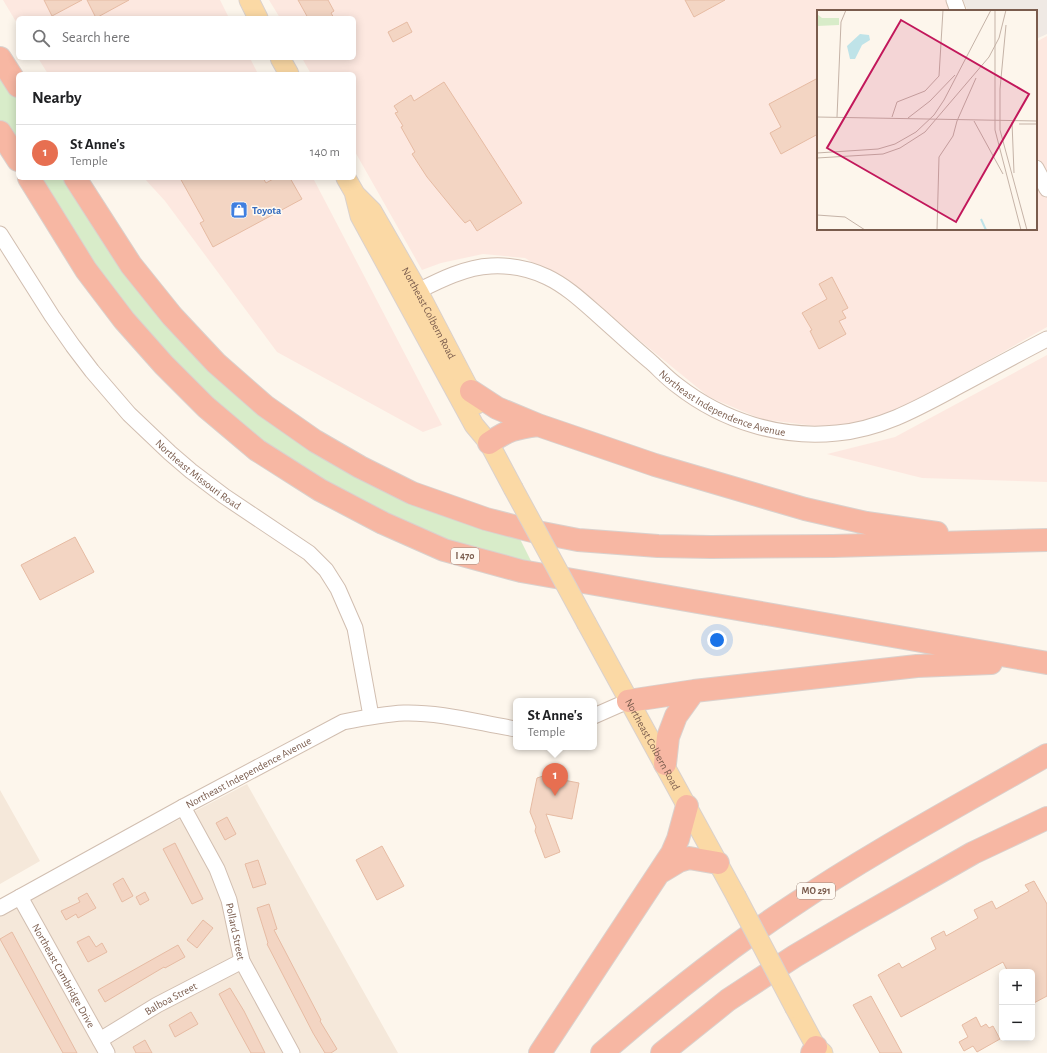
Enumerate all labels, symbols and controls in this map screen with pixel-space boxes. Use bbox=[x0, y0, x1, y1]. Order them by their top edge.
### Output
inset map bbox=[817, 10, 1037, 230]
search box bbox=[16, 16, 356, 60]
icon: search bbox=[30, 27, 52, 49]
text: Search here bbox=[62, 30, 130, 45]
text: Nearby bbox=[32, 89, 82, 106]
text: St Anne's bbox=[70, 137, 125, 152]
text: 1 bbox=[43, 146, 47, 159]
text: 140 m bbox=[310, 146, 340, 159]
text: Temple bbox=[70, 155, 108, 168]
shop icon: Toyota bbox=[229, 200, 249, 220]
place label: Toyota bbox=[252, 205, 282, 216]
street label: Northeast Colbern Road bbox=[400, 265, 458, 361]
street label: Northeast Independence Avenue bbox=[657, 368, 786, 437]
street label: Northeast Missouri Road bbox=[154, 437, 243, 511]
road number: I 470 bbox=[451, 548, 479, 564]
your location bbox=[707, 630, 727, 650]
street label: Northeast Colbern Road bbox=[623, 697, 682, 792]
popup bbox=[513, 698, 597, 750]
text: St Anne's bbox=[527, 708, 583, 723]
text: Temple bbox=[527, 726, 565, 739]
street label: Northeast Independence Avenue bbox=[184, 734, 313, 810]
pin: 1 bbox=[542, 763, 568, 796]
road number: MO 291 bbox=[797, 883, 835, 899]
street label: Pollard Street bbox=[224, 902, 247, 961]
street label: Northeast Cambridge Drive bbox=[30, 922, 97, 1029]
map controls bbox=[999, 969, 1035, 1041]
button: + bbox=[999, 969, 1035, 1005]
street label: Balboa Street bbox=[142, 980, 199, 1017]
button: − bbox=[999, 1005, 1035, 1041]

